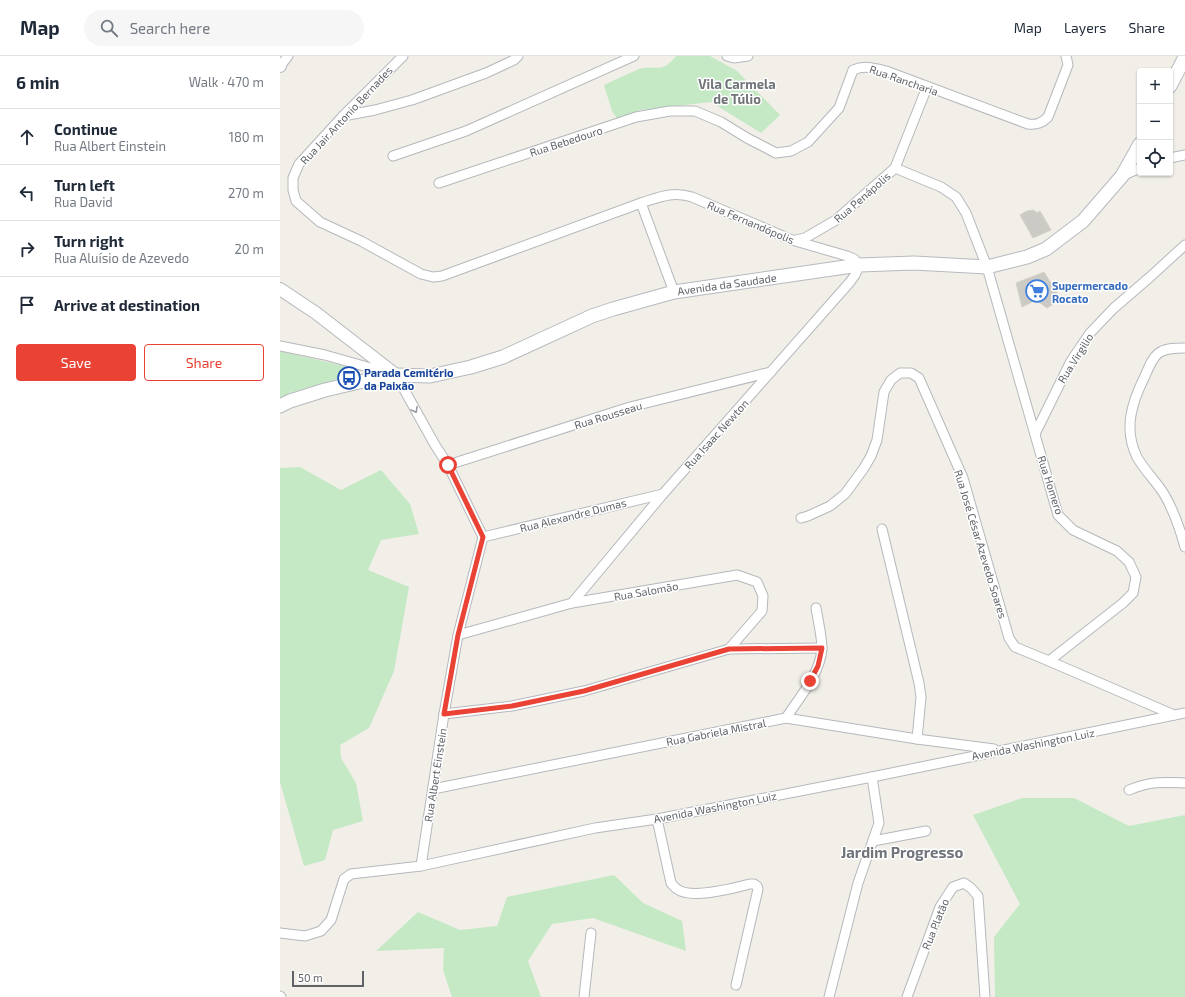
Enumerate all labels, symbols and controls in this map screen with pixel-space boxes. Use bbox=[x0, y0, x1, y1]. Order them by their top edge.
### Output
search box bbox=[84, 10, 364, 46]
text: Map bbox=[20, 16, 60, 39]
icon: search bbox=[98, 17, 120, 39]
text: Search here bbox=[130, 19, 210, 37]
text: Map bbox=[1014, 19, 1042, 36]
text: Layers bbox=[1064, 19, 1106, 36]
text: Share bbox=[1128, 19, 1165, 36]
street label: Rua Rancharia bbox=[868, 62, 940, 98]
street label: Rua Jair Antonio Bernades bbox=[297, 63, 395, 167]
map controls bbox=[1137, 68, 1173, 176]
button: + bbox=[1137, 68, 1173, 104]
text: 6 min bbox=[16, 72, 60, 92]
text: Walk · 470 m bbox=[189, 74, 264, 90]
district label: Vila Carmela de Túlio bbox=[698, 76, 776, 107]
button: − bbox=[1137, 104, 1173, 140]
text: Continue bbox=[54, 120, 117, 138]
street label: Rua Bebedouro bbox=[528, 123, 604, 159]
icon: ahead bbox=[16, 126, 38, 148]
text: 180 m bbox=[229, 129, 264, 145]
text: Rua Albert Einstein bbox=[54, 138, 166, 154]
button: locate bbox=[1137, 140, 1173, 176]
street label: Rua Penápolis bbox=[831, 169, 893, 225]
text: Turn left bbox=[54, 176, 115, 194]
icon: left bbox=[16, 182, 38, 204]
text: 270 m bbox=[228, 185, 264, 201]
text: Rua David bbox=[54, 194, 113, 210]
street label: Rua Fernandópolis bbox=[706, 198, 797, 246]
text: Turn right bbox=[54, 232, 124, 250]
icon: right bbox=[16, 238, 38, 260]
text: 20 m bbox=[235, 241, 264, 257]
text: Rua Aluísio de Azevedo bbox=[54, 250, 189, 266]
street label: Avenida da Saudade bbox=[677, 271, 778, 297]
supermarket icon: Supermercado Rocato bbox=[1024, 278, 1050, 304]
place label: Supermercado Rocato bbox=[1052, 279, 1128, 305]
icon: arrive bbox=[16, 294, 38, 316]
text: Arrive at destination bbox=[54, 296, 200, 314]
street label: Rua Virgilio bbox=[1055, 331, 1095, 385]
button: Save bbox=[16, 344, 136, 381]
button: Share bbox=[144, 344, 264, 381]
bus stop icon: Parada Cemitério da Paixão bbox=[336, 365, 362, 391]
place label: Parada Cemitério da Paixão bbox=[364, 366, 454, 392]
street label: Rua Isaac Newton bbox=[681, 396, 751, 472]
street label: Rua Rousseau bbox=[573, 399, 643, 431]
one-way arrow bbox=[410, 405, 417, 413]
street label: Rua Homero bbox=[1035, 454, 1067, 516]
route start bbox=[439, 456, 457, 474]
street label: Rua José César Azevedo Soares bbox=[952, 468, 1010, 620]
street label: Rua Alexandre Dumas bbox=[518, 495, 628, 535]
street label: Rua Salomão bbox=[613, 579, 679, 603]
route end bbox=[801, 672, 819, 690]
street label: Rua Gabriela Mistral bbox=[665, 716, 768, 748]
street label: Avenida Washington Luiz bbox=[970, 726, 1096, 762]
street label: Rua Albert Einstein bbox=[421, 727, 449, 823]
street label: Avenida Washington Luiz bbox=[652, 789, 778, 825]
district label: Jardim Progresso bbox=[841, 843, 963, 861]
street label: Rua Platão bbox=[919, 897, 951, 951]
scale bar bbox=[292, 969, 364, 988]
text: 50 m bbox=[298, 971, 323, 984]

